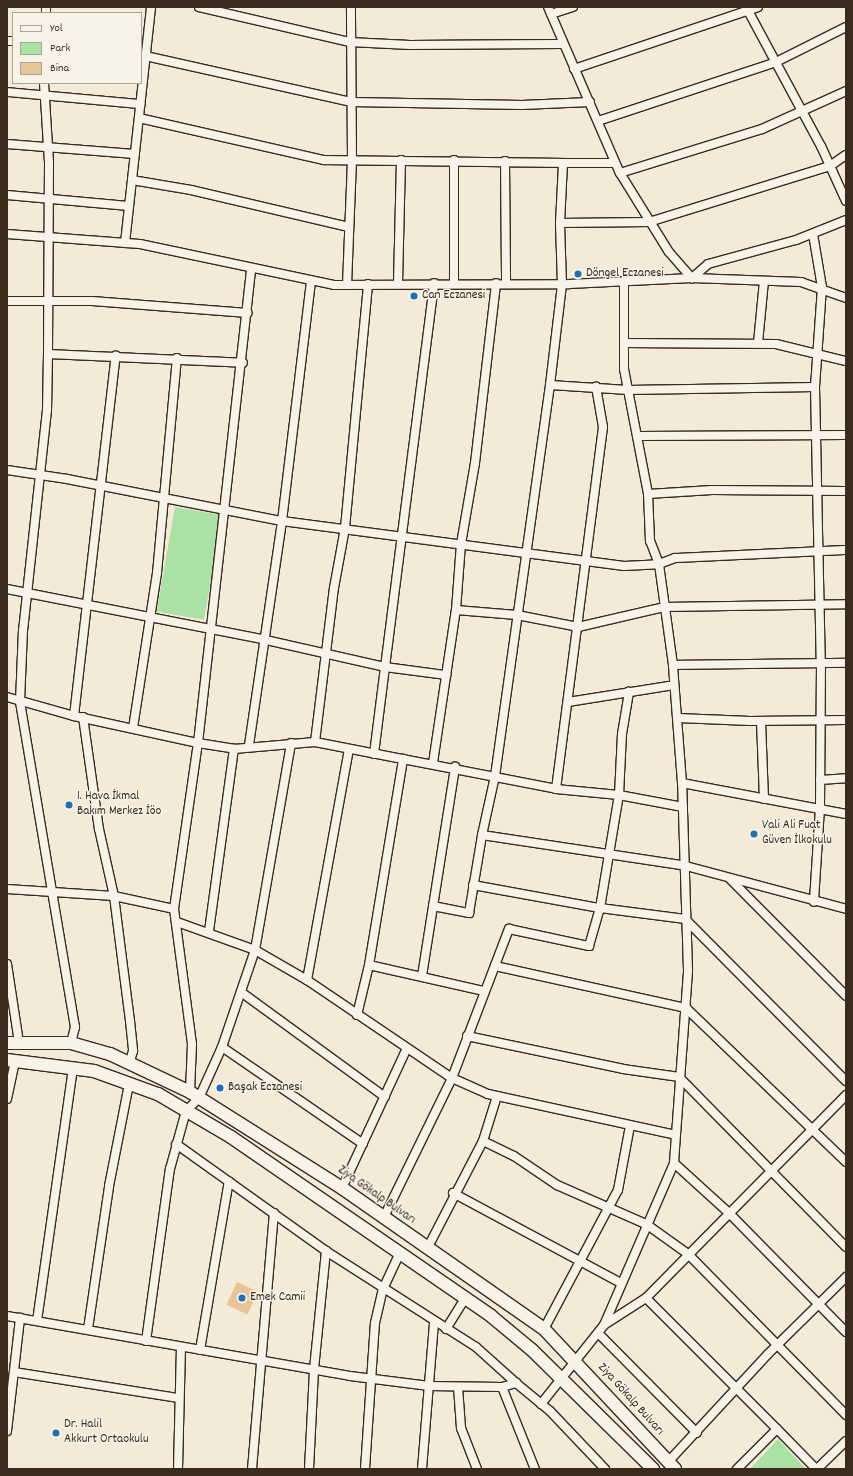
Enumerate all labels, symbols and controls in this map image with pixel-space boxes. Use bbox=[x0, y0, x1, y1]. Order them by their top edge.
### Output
legend bbox=[12, 12, 142, 84]
text: Yol bbox=[50, 20, 63, 37]
text: Park bbox=[50, 40, 70, 57]
text: Bina bbox=[50, 60, 69, 77]
place label: Döngel Eczanesi bbox=[586, 266, 664, 282]
marker: Döngel Eczanesi bbox=[573, 269, 583, 279]
place label: Can Eczanesi bbox=[422, 288, 485, 304]
marker: Can Eczanesi bbox=[409, 291, 419, 301]
place label: 1. Hava İkmal Bakım Merkez İöo bbox=[77, 790, 161, 821]
marker: 1. Hava İkmal Bakım Merkez İöo bbox=[64, 800, 74, 810]
place label: Vali Ali Fuat Güven İlkokulu bbox=[762, 819, 832, 850]
marker: Vali Ali Fuat Güven İlkokulu bbox=[749, 829, 759, 839]
place label: Başak Eczanesi bbox=[228, 1080, 302, 1096]
marker: Başak Eczanesi bbox=[215, 1083, 225, 1093]
street label: Ziya Gökalp Bulvarı bbox=[334, 1163, 418, 1229]
place label: Emek Camii bbox=[250, 1290, 305, 1306]
marker: Emek Camii bbox=[237, 1293, 247, 1303]
street label: Ziya Gökalp Bulvarı bbox=[593, 1361, 667, 1439]
place label: Dr. Halil Akkurt Ortaokulu bbox=[64, 1418, 149, 1449]
marker: Dr. Halil Akkurt Ortaokulu bbox=[51, 1428, 61, 1438]

